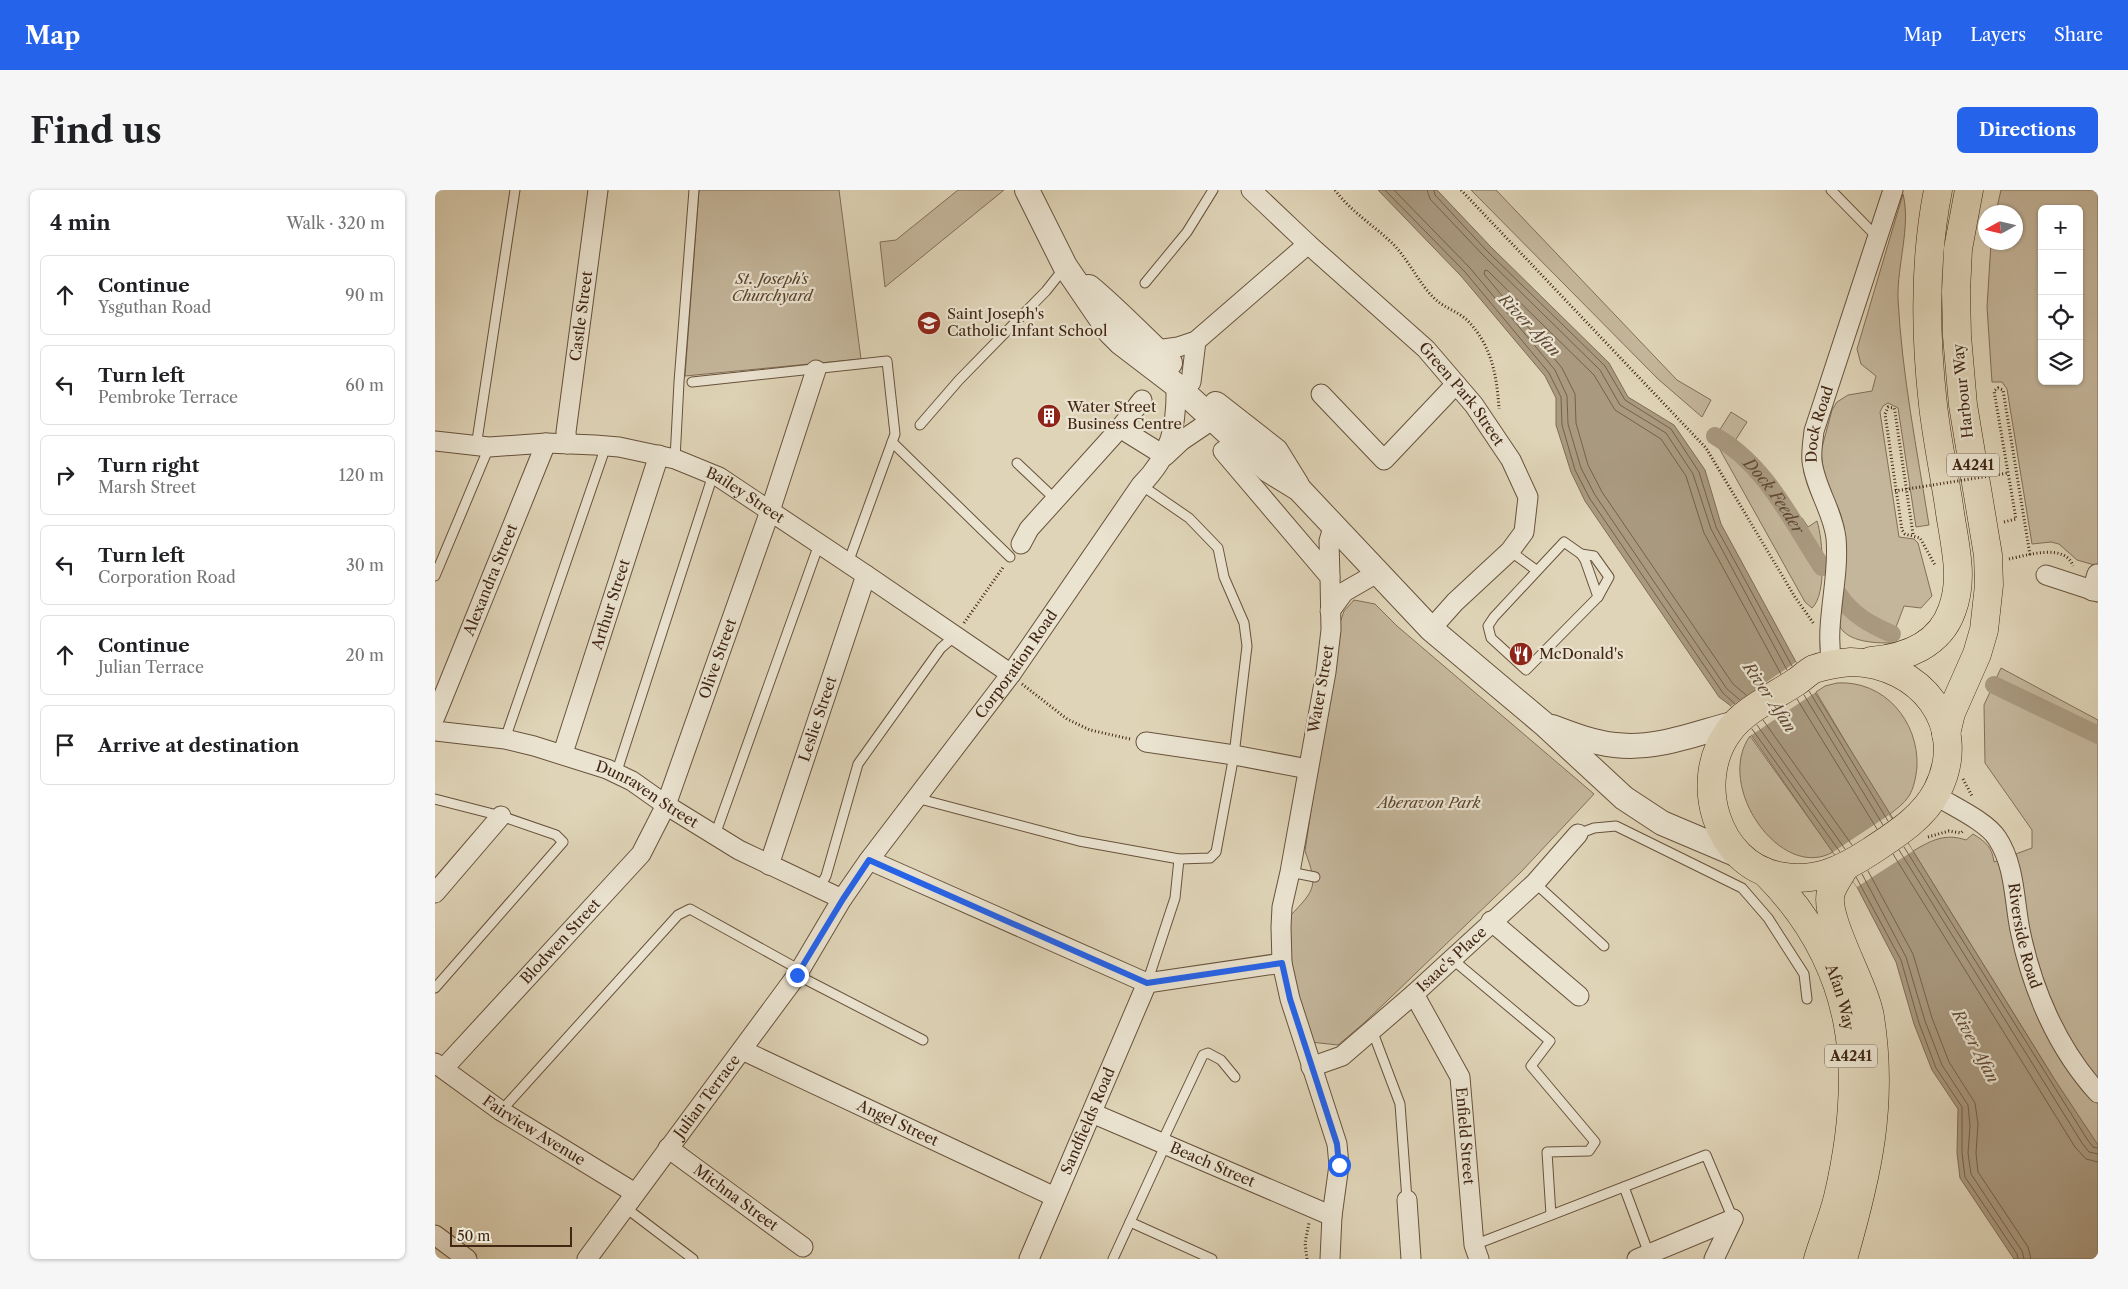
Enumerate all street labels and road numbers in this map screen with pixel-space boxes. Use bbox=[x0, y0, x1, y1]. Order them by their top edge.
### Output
street label: Castle Street bbox=[565, 269, 596, 362]
street label: Green Park Street bbox=[1415, 337, 1509, 450]
street label: Harbour Way bbox=[1948, 342, 1977, 439]
street label: Dock Road bbox=[1802, 383, 1837, 463]
road number: A4241 bbox=[1947, 454, 1999, 476]
street label: Bailey Street bbox=[703, 463, 789, 527]
street label: Alexandra Street bbox=[459, 520, 522, 639]
street label: Arthur Street bbox=[587, 556, 634, 653]
street label: Corporation Road bbox=[970, 606, 1061, 722]
street label: Olive Street bbox=[694, 615, 740, 701]
street label: Water Street bbox=[1303, 643, 1338, 735]
street label: Leslie Street bbox=[794, 673, 841, 764]
street label: Dunraven Street bbox=[594, 756, 703, 832]
street label: Riverside Road bbox=[2004, 882, 2046, 991]
street label: Blodwen Street bbox=[516, 894, 605, 988]
street label: Isaac's Place bbox=[1412, 922, 1490, 996]
street label: Afan Way bbox=[1821, 960, 1859, 1032]
road number: A4241 bbox=[1825, 1044, 1877, 1068]
street label: Julian Terrace bbox=[668, 1051, 744, 1143]
street label: Sandfields Road bbox=[1056, 1064, 1119, 1177]
street label: Enfield Street bbox=[1452, 1086, 1479, 1186]
street label: Fairview Avenue bbox=[479, 1091, 589, 1169]
street label: Angel Street bbox=[853, 1095, 942, 1150]
street label: Beach Street bbox=[1167, 1138, 1259, 1191]
street label: Michna Street bbox=[690, 1160, 783, 1235]

